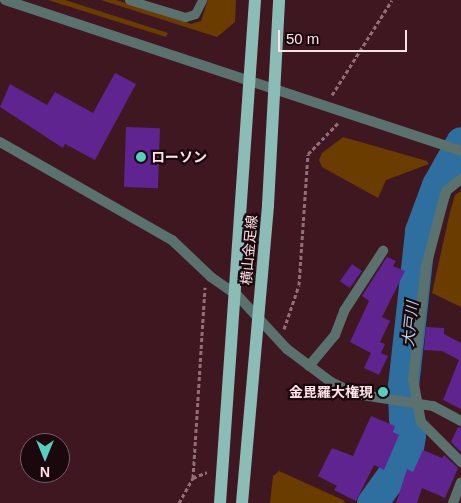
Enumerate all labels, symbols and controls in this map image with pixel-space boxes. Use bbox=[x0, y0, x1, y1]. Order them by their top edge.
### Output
scale bar bbox=[281, 20, 410, 52]
text: 50 m bbox=[286, 30, 319, 47]
place label: ローソン bbox=[151, 149, 207, 165]
marker: ローソン bbox=[135, 151, 147, 163]
street label: 横山金足線 bbox=[238, 214, 260, 286]
water label: 大戸川 bbox=[399, 301, 421, 347]
place label: 金毘羅大権現 bbox=[289, 384, 373, 400]
marker: 金毘羅大権現 bbox=[377, 386, 389, 398]
north arrow bbox=[20, 433, 70, 483]
text: N bbox=[40, 464, 50, 480]

